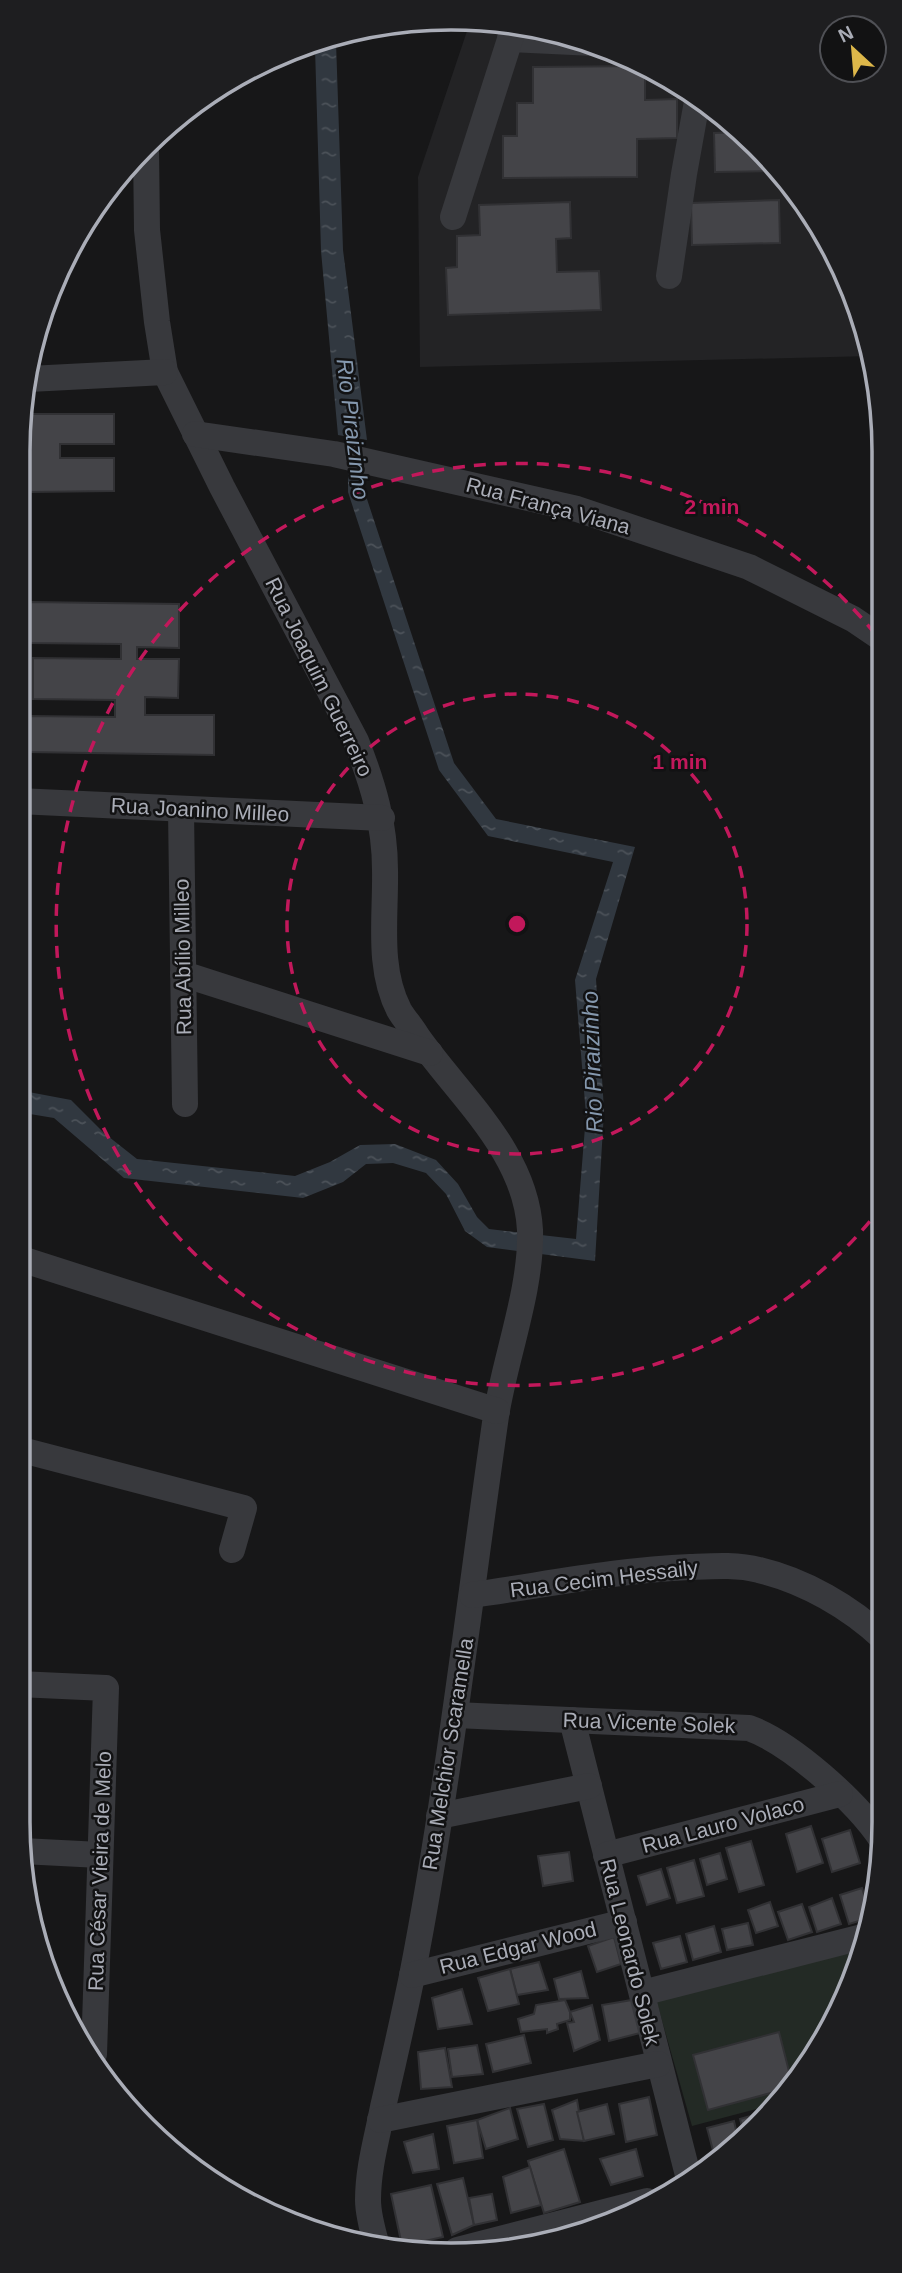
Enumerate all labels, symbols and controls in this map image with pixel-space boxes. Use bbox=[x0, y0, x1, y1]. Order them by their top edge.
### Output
north arrow bbox=[818, 14, 888, 84]
text: N bbox=[835, 22, 857, 47]
water label: Rio Piraizinho bbox=[331, 357, 375, 501]
street label: Rua França Viana bbox=[464, 473, 633, 539]
text: 2 min bbox=[685, 495, 739, 518]
street label: Rua Joaquim Guerreiro bbox=[261, 574, 378, 780]
text: 1 min bbox=[653, 750, 707, 773]
street label: Rua Joanino Milleo bbox=[110, 793, 290, 826]
street label: Rua Abílio Milleo bbox=[170, 879, 195, 1035]
centre of rings bbox=[505, 912, 529, 936]
water label: Rio Piraizinho bbox=[577, 990, 607, 1133]
street label: Rua Cecim Hessaily bbox=[509, 1556, 700, 1601]
street label: Rua Melchior Scaramella bbox=[418, 1636, 477, 1872]
street label: Rua Vicente Solek bbox=[562, 1708, 736, 1737]
street label: Rua César Vieira de Melo bbox=[84, 1751, 115, 1991]
street label: Rua Lauro Volaco bbox=[639, 1792, 806, 1857]
street label: Rua Leonardo Solek bbox=[596, 1856, 665, 2048]
street label: Rua Edgar Wood bbox=[437, 1917, 599, 1978]

